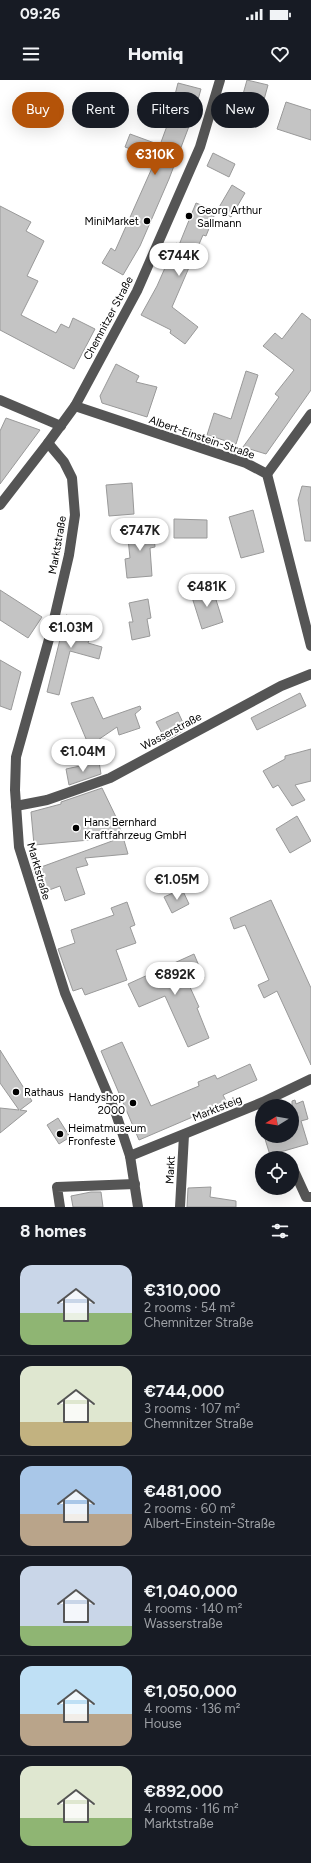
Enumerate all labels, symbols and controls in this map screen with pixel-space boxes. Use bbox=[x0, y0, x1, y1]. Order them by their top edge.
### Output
text: 09:26 bbox=[20, 5, 60, 23]
icon: menu bbox=[20, 43, 42, 65]
text: Homiq bbox=[128, 43, 183, 65]
icon: heart bbox=[269, 43, 291, 65]
chip: Buy bbox=[12, 92, 64, 128]
chip: Rent bbox=[72, 92, 129, 128]
chip: Filters bbox=[137, 92, 203, 128]
chip: New bbox=[211, 92, 269, 128]
pin: €310K bbox=[127, 142, 183, 176]
text: €310K bbox=[136, 147, 174, 162]
place label: Georg Arthur Sallmann bbox=[197, 204, 262, 230]
marker: Georg Arthur Sallmann bbox=[184, 211, 194, 221]
place label: MiniMarket bbox=[84, 215, 139, 228]
marker: MiniMarket bbox=[142, 216, 152, 226]
pin: €744K bbox=[151, 243, 207, 277]
text: €744K bbox=[158, 248, 200, 263]
street label: Chemnitzer Straße bbox=[81, 274, 136, 362]
street label: Albert-Einstein-Straße bbox=[147, 413, 256, 462]
street label: Marktstraße bbox=[46, 515, 69, 575]
pin: €747K bbox=[112, 518, 168, 552]
text: €747K bbox=[120, 523, 160, 538]
pin: €481K bbox=[179, 574, 235, 608]
text: €481K bbox=[187, 579, 227, 594]
pin: €1.03M bbox=[38, 615, 104, 649]
text: €1.03M bbox=[49, 620, 93, 635]
street label: Wasserstraße bbox=[139, 710, 204, 753]
pin: €1.04M bbox=[50, 739, 116, 773]
text: €1.04M bbox=[60, 744, 106, 759]
place label: Hans Bernhard Kraftfahrzeug GmbH bbox=[84, 816, 187, 842]
marker: Hans Bernhard Kraftfahrzeug GmbH bbox=[71, 823, 81, 833]
street label: Marktstraße bbox=[24, 841, 53, 901]
pin: €1.05M bbox=[144, 867, 210, 901]
text: €1.05M bbox=[155, 872, 199, 887]
pin: €892K bbox=[147, 962, 203, 996]
text: €892K bbox=[155, 967, 195, 982]
place label: Rathaus bbox=[24, 1086, 64, 1099]
marker: Rathaus bbox=[11, 1087, 21, 1097]
place label: Handyshop 2000 bbox=[69, 1091, 125, 1117]
street label: Marktsteig bbox=[190, 1093, 244, 1124]
marker: Handyshop 2000 bbox=[128, 1098, 138, 1108]
north arrow bbox=[255, 1099, 299, 1143]
map controls bbox=[255, 1099, 299, 1195]
place label: Heimatmuseum Fronfeste bbox=[68, 1122, 146, 1148]
marker: Heimatmuseum Fronfeste bbox=[55, 1129, 65, 1139]
button: locate bbox=[255, 1151, 299, 1195]
street label: Markt bbox=[163, 1156, 178, 1184]
icon: filters bbox=[269, 1220, 291, 1242]
text: 8 homes bbox=[20, 1221, 86, 1241]
text: €310,000 bbox=[144, 1280, 221, 1300]
icon: home bbox=[52, 1281, 100, 1329]
text: 2 rooms · 54 m² bbox=[144, 1300, 235, 1315]
text: Chemnitzer Straße bbox=[144, 1315, 253, 1330]
text: €744,000 bbox=[144, 1381, 224, 1401]
icon: home bbox=[52, 1382, 100, 1430]
text: 3 rooms · 107 m² bbox=[144, 1401, 240, 1416]
text: Chemnitzer Straße bbox=[144, 1416, 253, 1431]
text: €481,000 bbox=[144, 1481, 222, 1501]
icon: home bbox=[52, 1482, 100, 1530]
text: 2 rooms · 60 m² bbox=[144, 1501, 235, 1516]
text: Albert-Einstein-Straße bbox=[144, 1516, 275, 1531]
text: €1,040,000 bbox=[144, 1581, 238, 1601]
icon: home bbox=[52, 1582, 100, 1630]
text: 4 rooms · 140 m² bbox=[144, 1601, 242, 1616]
text: Wasserstraße bbox=[144, 1616, 223, 1631]
text: €1,050,000 bbox=[144, 1681, 237, 1701]
icon: home bbox=[52, 1682, 100, 1730]
text: 4 rooms · 136 m² bbox=[144, 1701, 240, 1716]
text: House bbox=[144, 1716, 182, 1731]
text: €892,000 bbox=[144, 1781, 223, 1801]
icon: home bbox=[52, 1782, 100, 1830]
text: 4 rooms · 116 m² bbox=[144, 1801, 239, 1816]
text: Marktstraße bbox=[144, 1816, 214, 1831]

